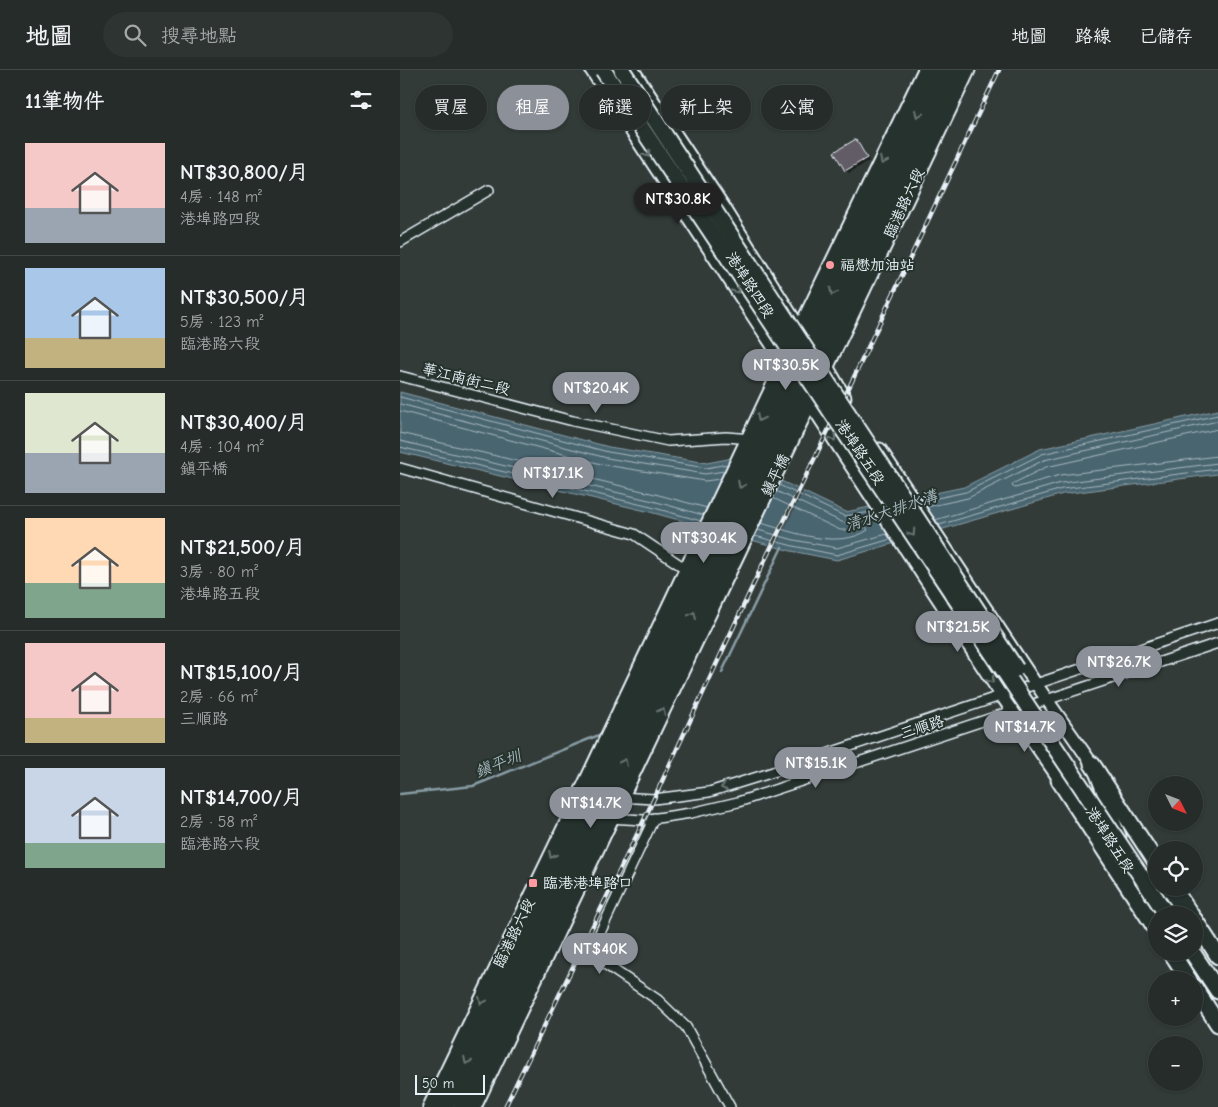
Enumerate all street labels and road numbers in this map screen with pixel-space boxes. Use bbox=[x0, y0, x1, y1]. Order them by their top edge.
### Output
street label: 臨港路六段 bbox=[880, 165, 928, 241]
street label: 港埠路四段 bbox=[722, 249, 778, 321]
street label: 華江南街二段 bbox=[420, 359, 512, 399]
street label: 港埠路五段 bbox=[832, 416, 888, 488]
street label: 鎮平橋 bbox=[757, 451, 793, 499]
street label: 三順路 bbox=[898, 711, 946, 743]
street label: 港埠路五段 bbox=[1082, 804, 1138, 876]
street label: 臨港路六段 bbox=[489, 895, 539, 971]

